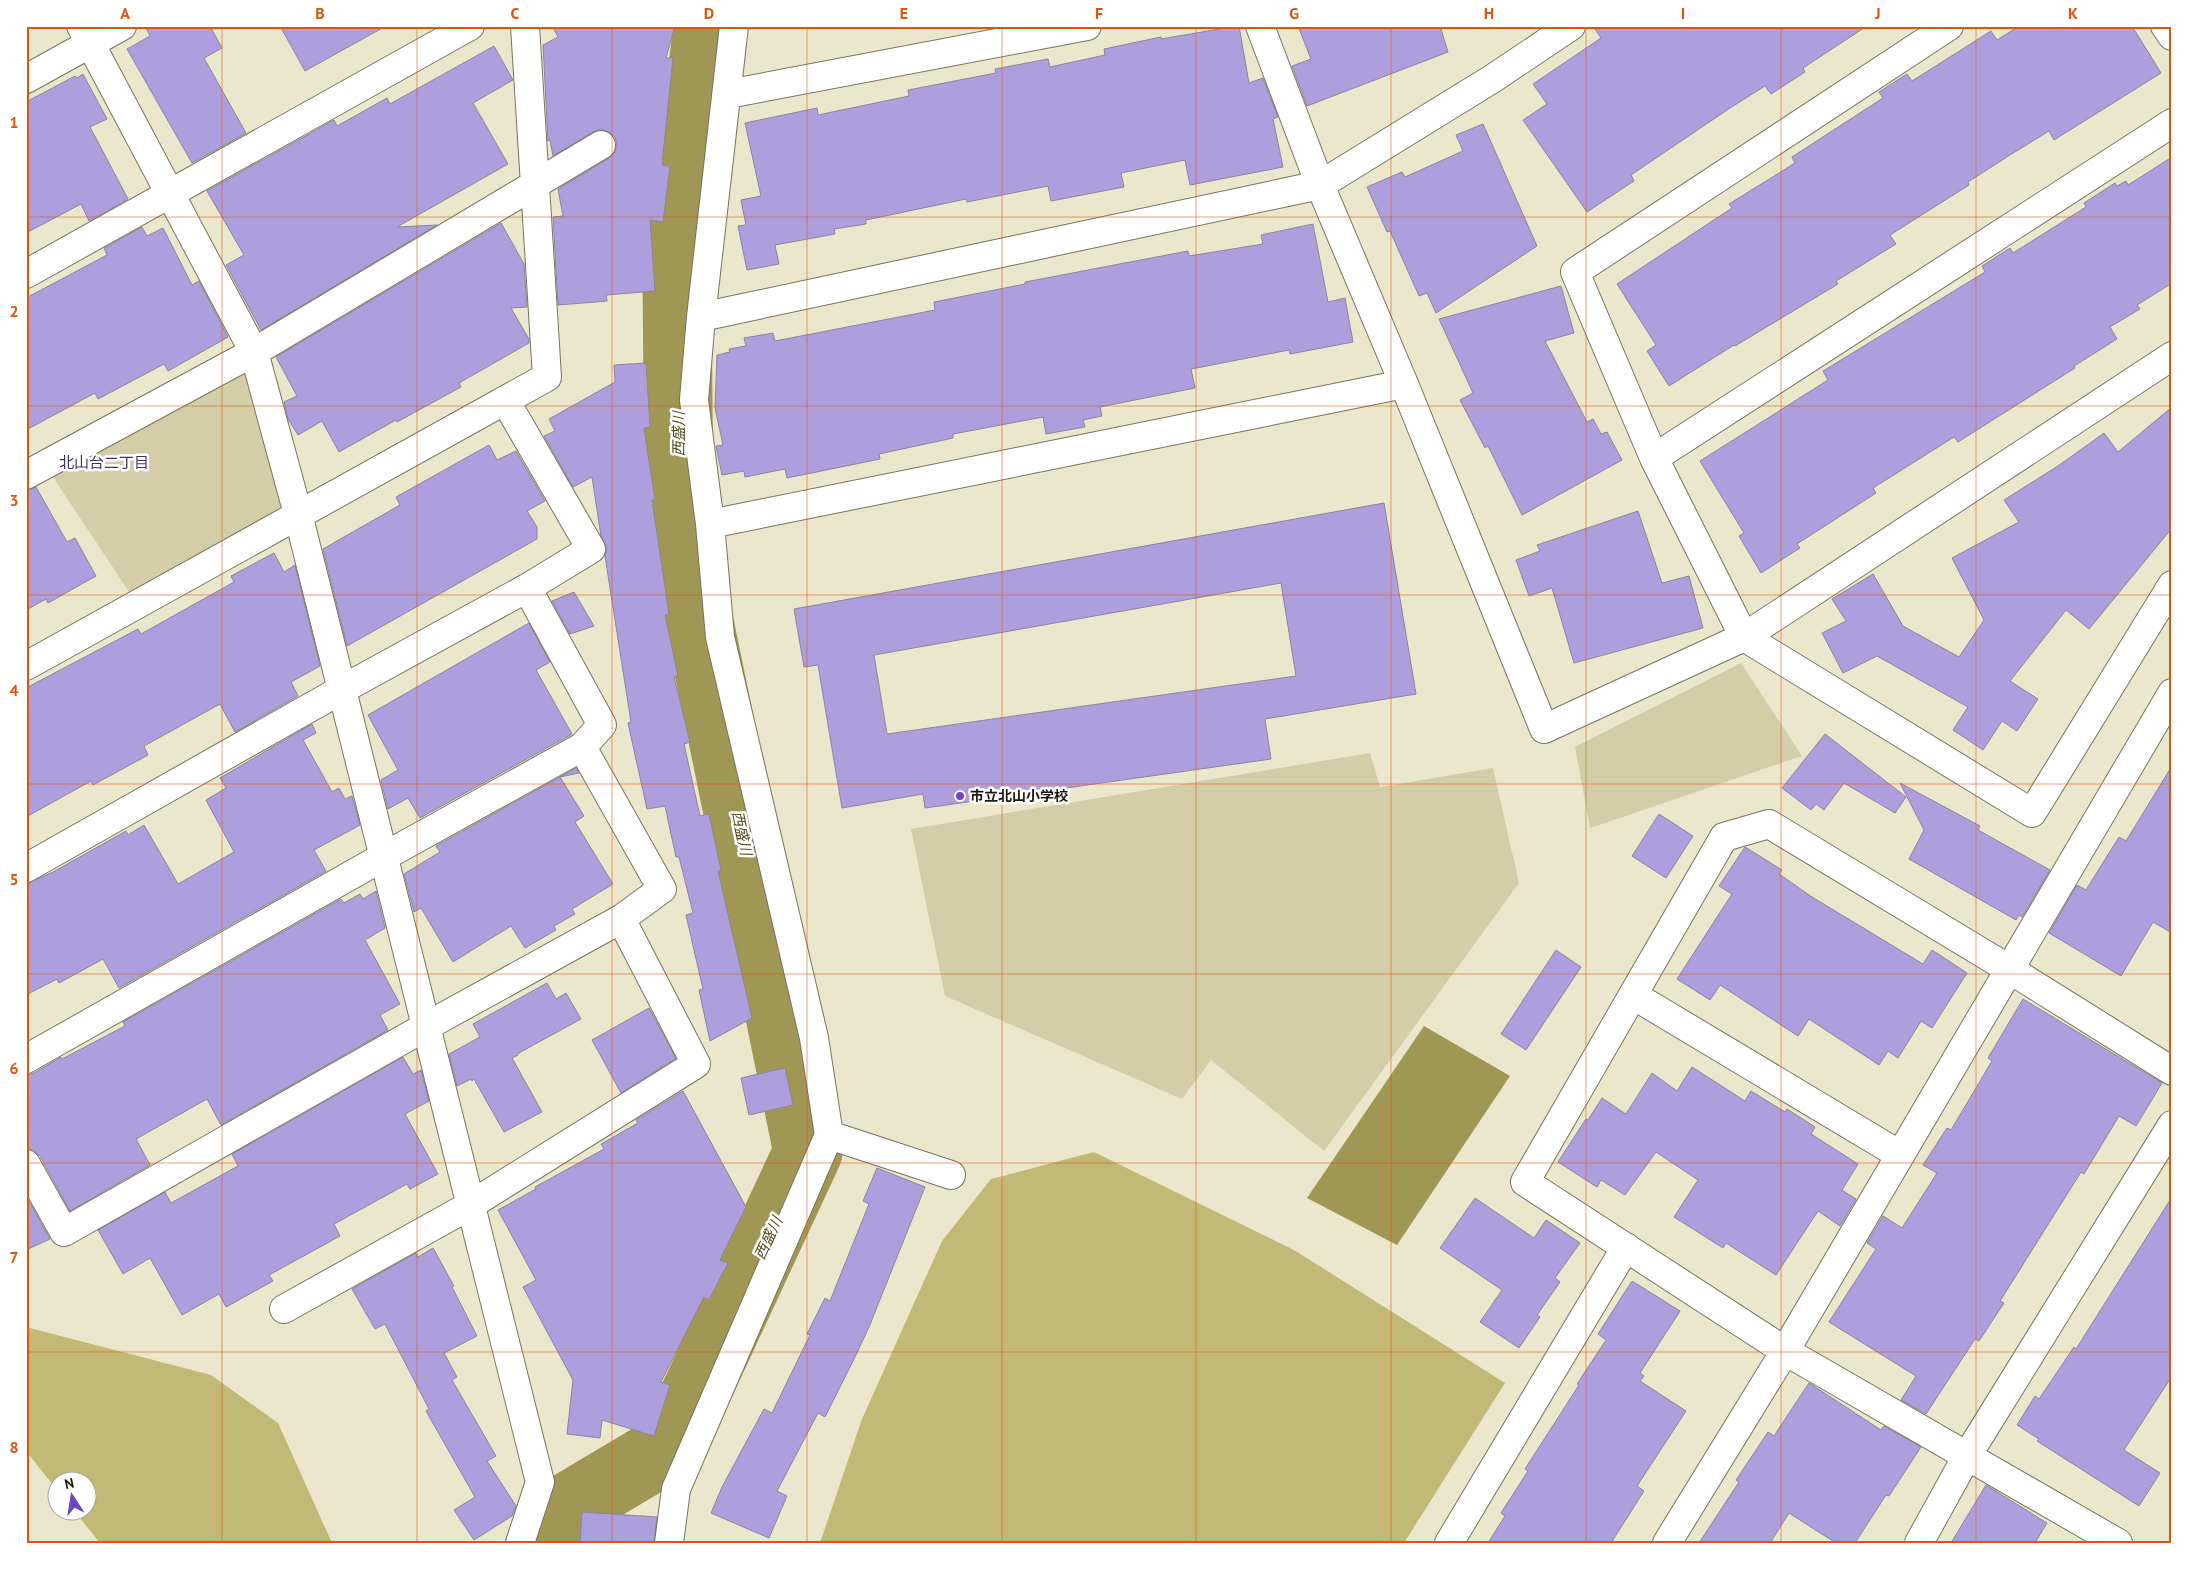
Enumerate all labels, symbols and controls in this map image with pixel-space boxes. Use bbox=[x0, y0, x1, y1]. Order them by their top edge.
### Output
text: A bbox=[120, 3, 130, 23]
text: B bbox=[315, 3, 325, 23]
text: C bbox=[511, 3, 520, 23]
text: D bbox=[704, 3, 714, 23]
text: E bbox=[900, 3, 908, 23]
text: F bbox=[1095, 3, 1103, 23]
text: G bbox=[1289, 3, 1299, 23]
text: H bbox=[1484, 3, 1494, 23]
text: I bbox=[1681, 3, 1685, 23]
text: J bbox=[1874, 3, 1881, 23]
text: K bbox=[2068, 3, 2078, 23]
text: 1 bbox=[9, 112, 19, 132]
text: 2 bbox=[9, 301, 19, 321]
water label: 西盛川 bbox=[669, 410, 688, 457]
district label: 北山台二丁目 bbox=[59, 453, 149, 472]
text: 3 bbox=[9, 490, 19, 510]
text: 4 bbox=[9, 680, 19, 700]
place label: 市立北山小学校 bbox=[970, 787, 1068, 805]
marker: 市立北山小学校 bbox=[954, 790, 966, 802]
water label: 西盛川 bbox=[728, 809, 756, 859]
text: 5 bbox=[9, 869, 19, 889]
text: 6 bbox=[9, 1058, 19, 1078]
water label: 西盛川 bbox=[750, 1212, 787, 1262]
text: 7 bbox=[9, 1247, 19, 1267]
text: 8 bbox=[9, 1437, 19, 1457]
north arrow bbox=[48, 1472, 98, 1522]
text: N bbox=[63, 1474, 76, 1493]

